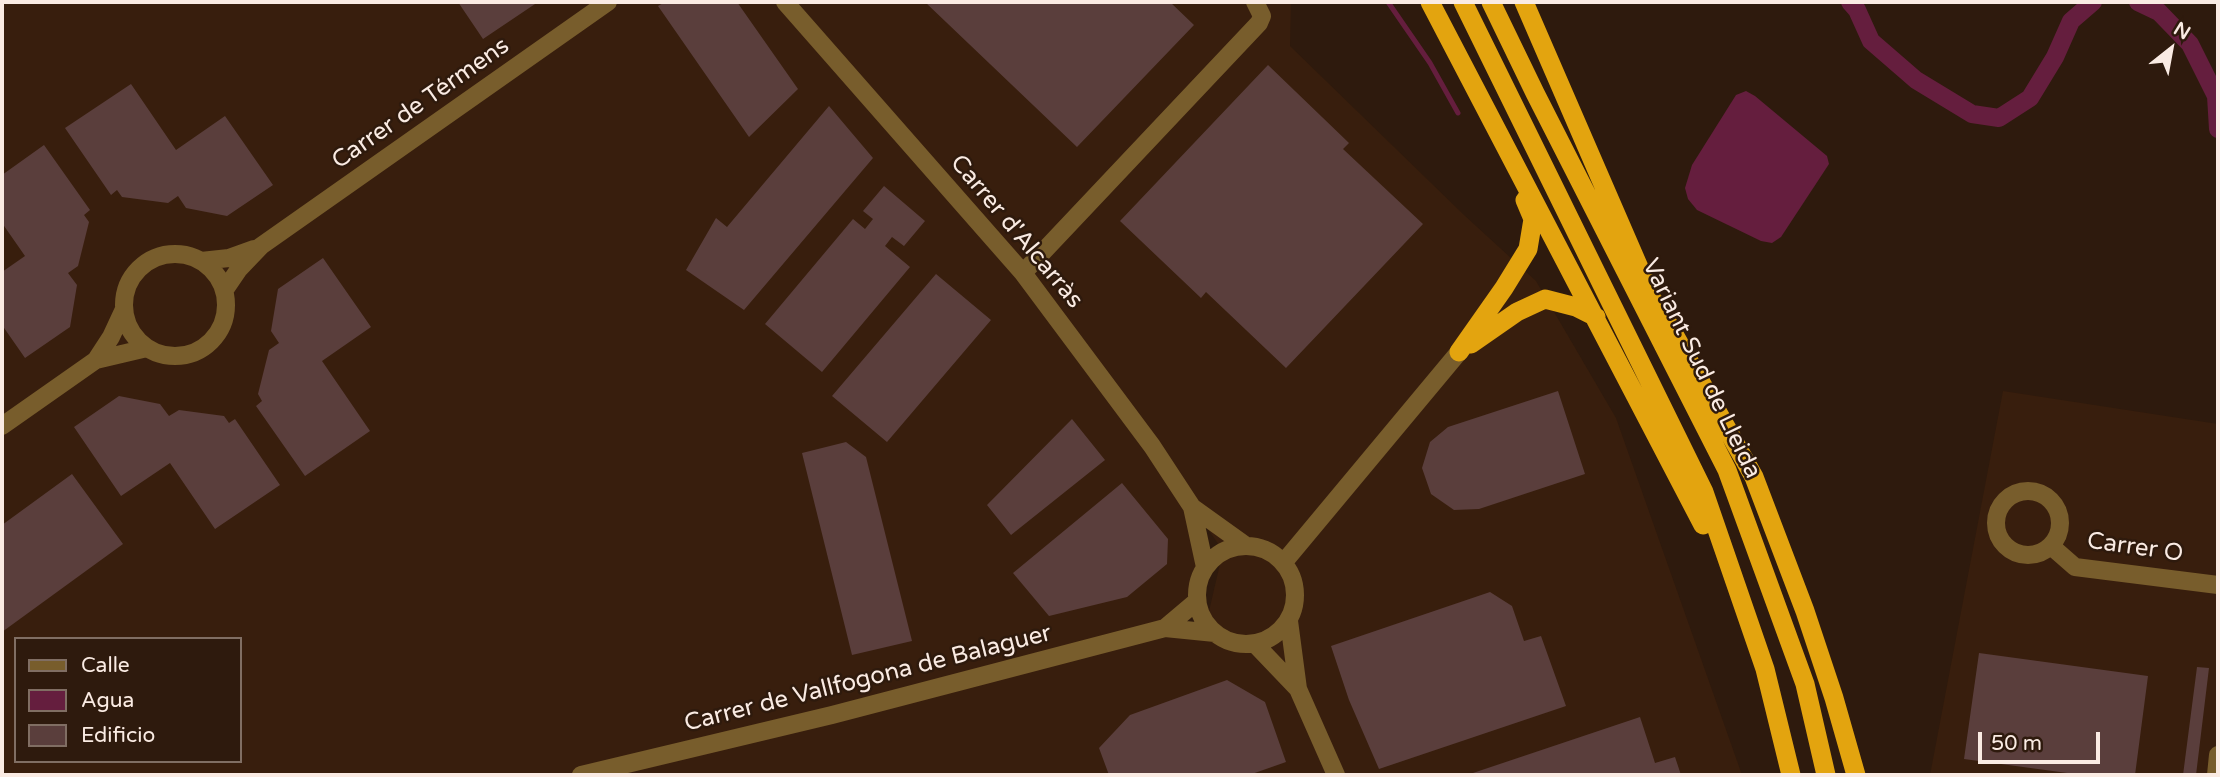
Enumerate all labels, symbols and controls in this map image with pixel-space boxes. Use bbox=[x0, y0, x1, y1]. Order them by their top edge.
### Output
north arrow bbox=[2136, 14, 2206, 84]
text: N bbox=[2170, 18, 2194, 44]
street label: Carrer de Térmens bbox=[327, 32, 515, 176]
street label: Carrer d'Alcarràs bbox=[944, 150, 1088, 314]
street label: Variant Sud de Lleida bbox=[1635, 254, 1767, 484]
street label: Carrer O bbox=[2085, 527, 2185, 569]
street label: Carrer de Vallfogona de Balaguer bbox=[682, 619, 1054, 739]
legend bbox=[14, 637, 242, 763]
text: Calle bbox=[81, 653, 130, 678]
text: Agua bbox=[81, 688, 134, 713]
scale bar bbox=[1982, 718, 2104, 762]
text: Edificio bbox=[81, 723, 155, 748]
text: 50 m bbox=[1991, 731, 2042, 756]

